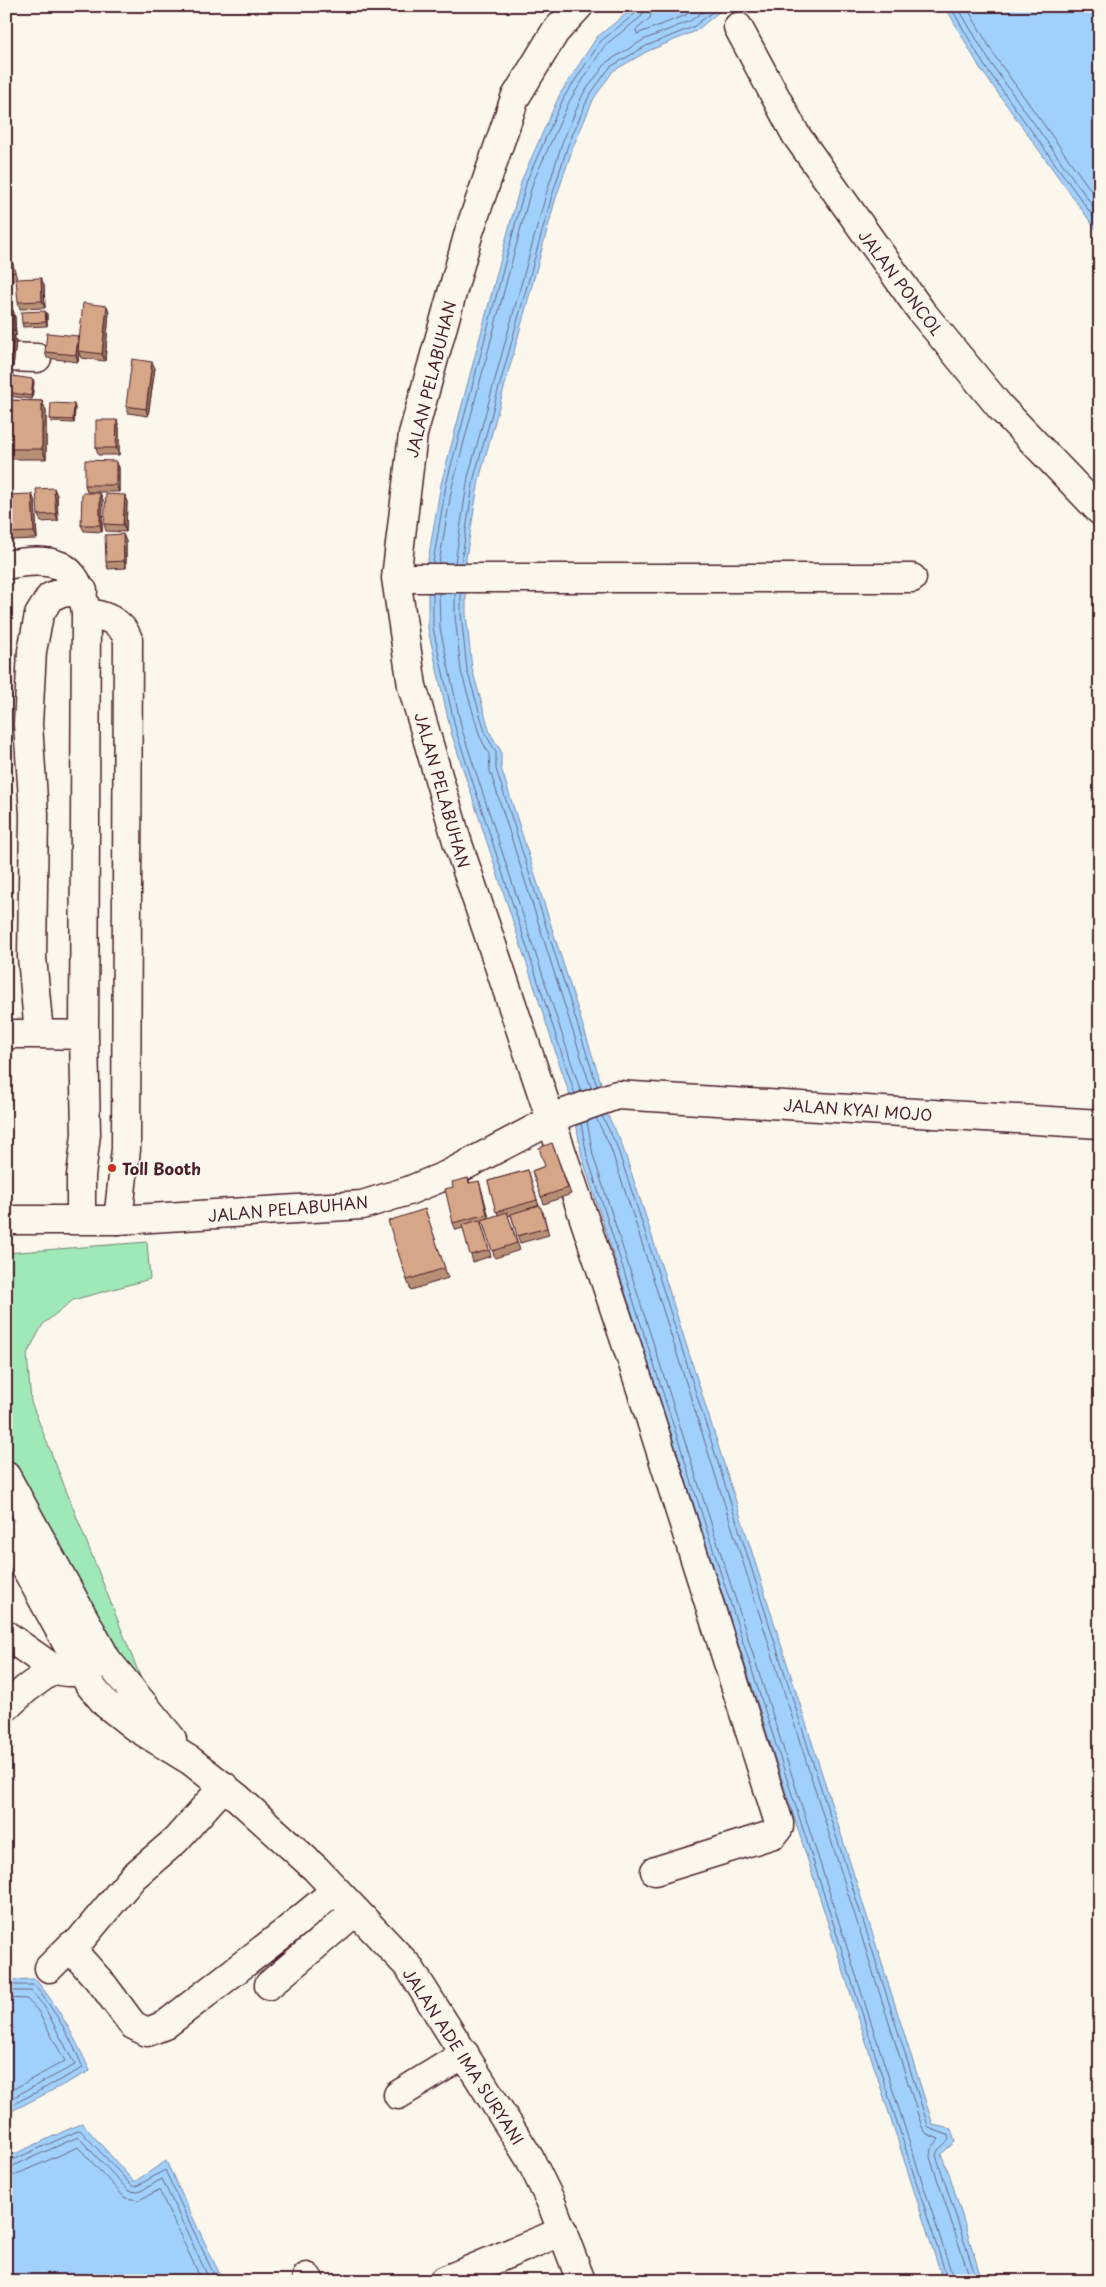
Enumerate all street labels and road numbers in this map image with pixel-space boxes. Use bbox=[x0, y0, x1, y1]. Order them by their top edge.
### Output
street label: JALAN PONCOL bbox=[853, 224, 949, 340]
street label: JALAN PELABUHAN bbox=[399, 298, 461, 460]
street label: JALAN PELABUHAN bbox=[409, 709, 477, 871]
street label: JALAN KYAI MOJO bbox=[783, 1092, 933, 1126]
street label: JALAN PELABUHAN bbox=[207, 1189, 369, 1227]
street label: JALAN ADE IMA SURYANI bbox=[398, 1963, 530, 2149]

